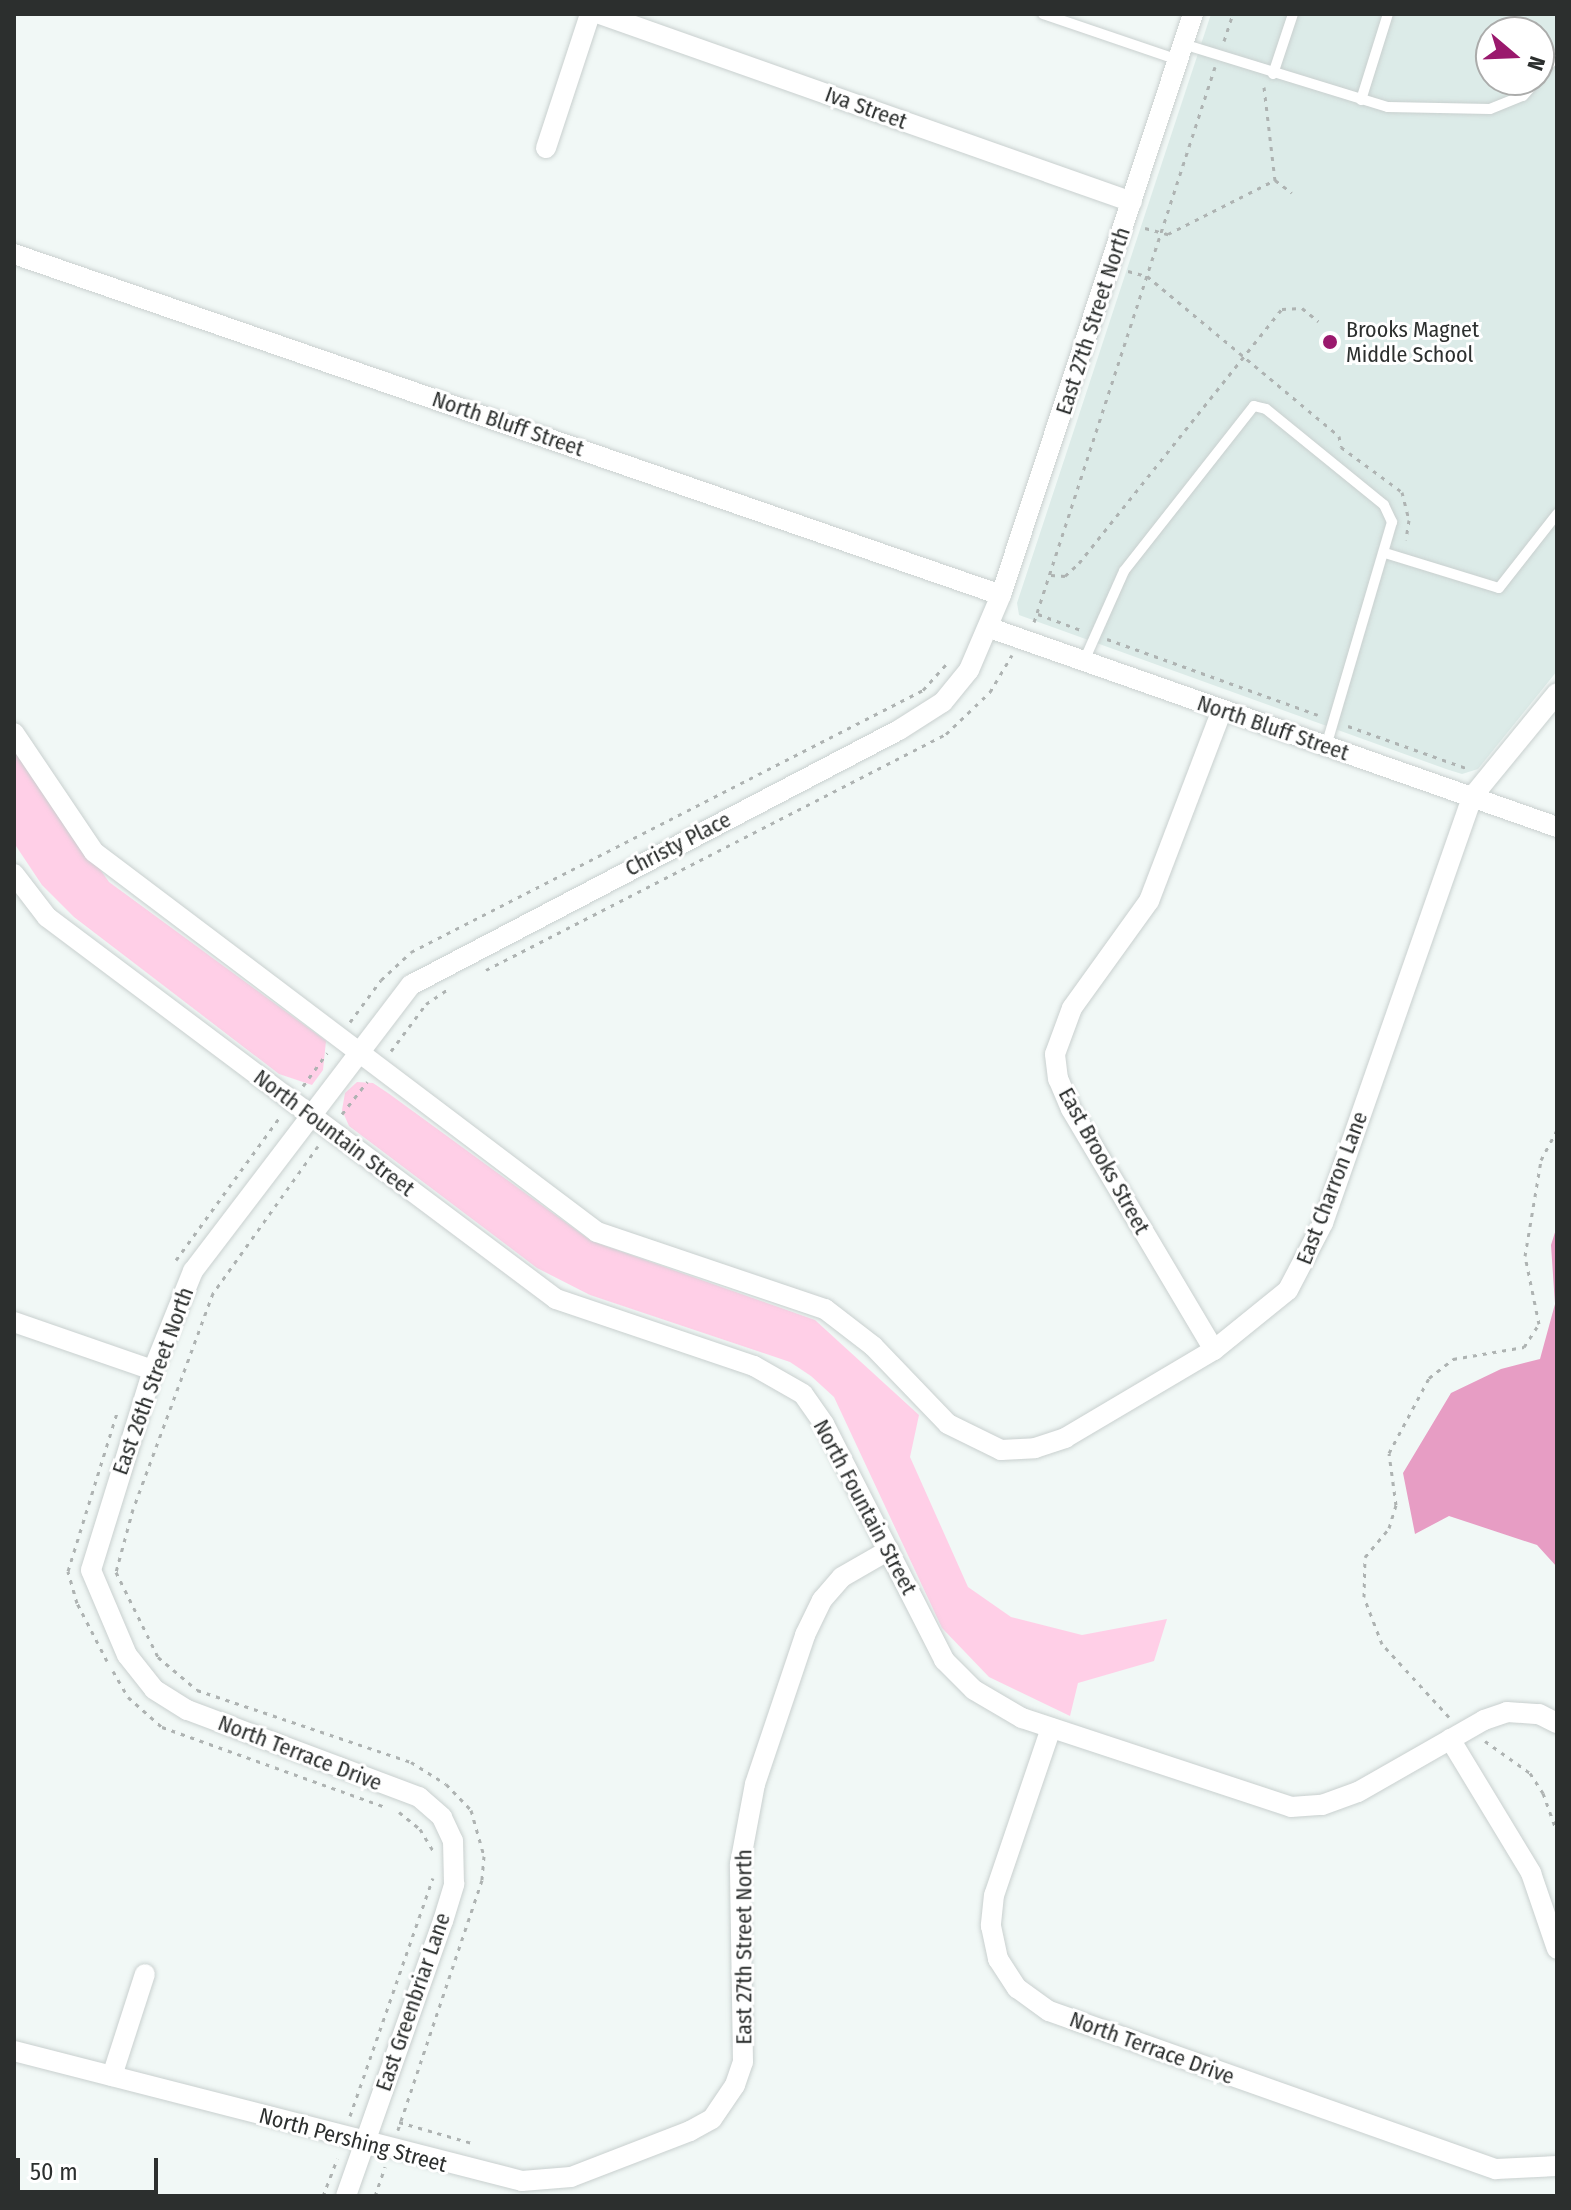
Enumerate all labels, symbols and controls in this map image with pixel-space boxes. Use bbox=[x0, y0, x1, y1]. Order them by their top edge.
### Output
north arrow bbox=[1475, 16, 1555, 96]
text: N bbox=[1521, 53, 1551, 74]
street label: Iva Street bbox=[821, 81, 911, 135]
street label: East 27th Street North bbox=[1050, 224, 1136, 418]
place label: Brooks Magnet Middle School bbox=[1346, 316, 1479, 368]
marker: Brooks Magnet Middle School bbox=[1321, 333, 1339, 351]
street label: North Bluff Street bbox=[429, 386, 587, 462]
street label: North Bluff Street bbox=[1194, 690, 1352, 766]
street label: Christy Place bbox=[621, 806, 735, 882]
street label: North Fountain Street bbox=[248, 1064, 420, 1202]
street label: East Brooks Street bbox=[1053, 1083, 1155, 1239]
street label: East Charron Lane bbox=[1291, 1108, 1373, 1268]
street label: East 26th Street North bbox=[107, 1284, 199, 1478]
street label: North Fountain Street bbox=[808, 1415, 922, 1599]
street label: North Terrace Drive bbox=[214, 1710, 386, 1796]
street label: East 27th Street North bbox=[731, 1849, 757, 2045]
street label: East Greenbriar Lane bbox=[370, 1909, 456, 2095]
street label: North Terrace Drive bbox=[1066, 2006, 1238, 2090]
street label: North Pershing Street bbox=[256, 2102, 450, 2178]
scale bar bbox=[20, 2142, 162, 2192]
text: 50 m bbox=[30, 2158, 78, 2186]

